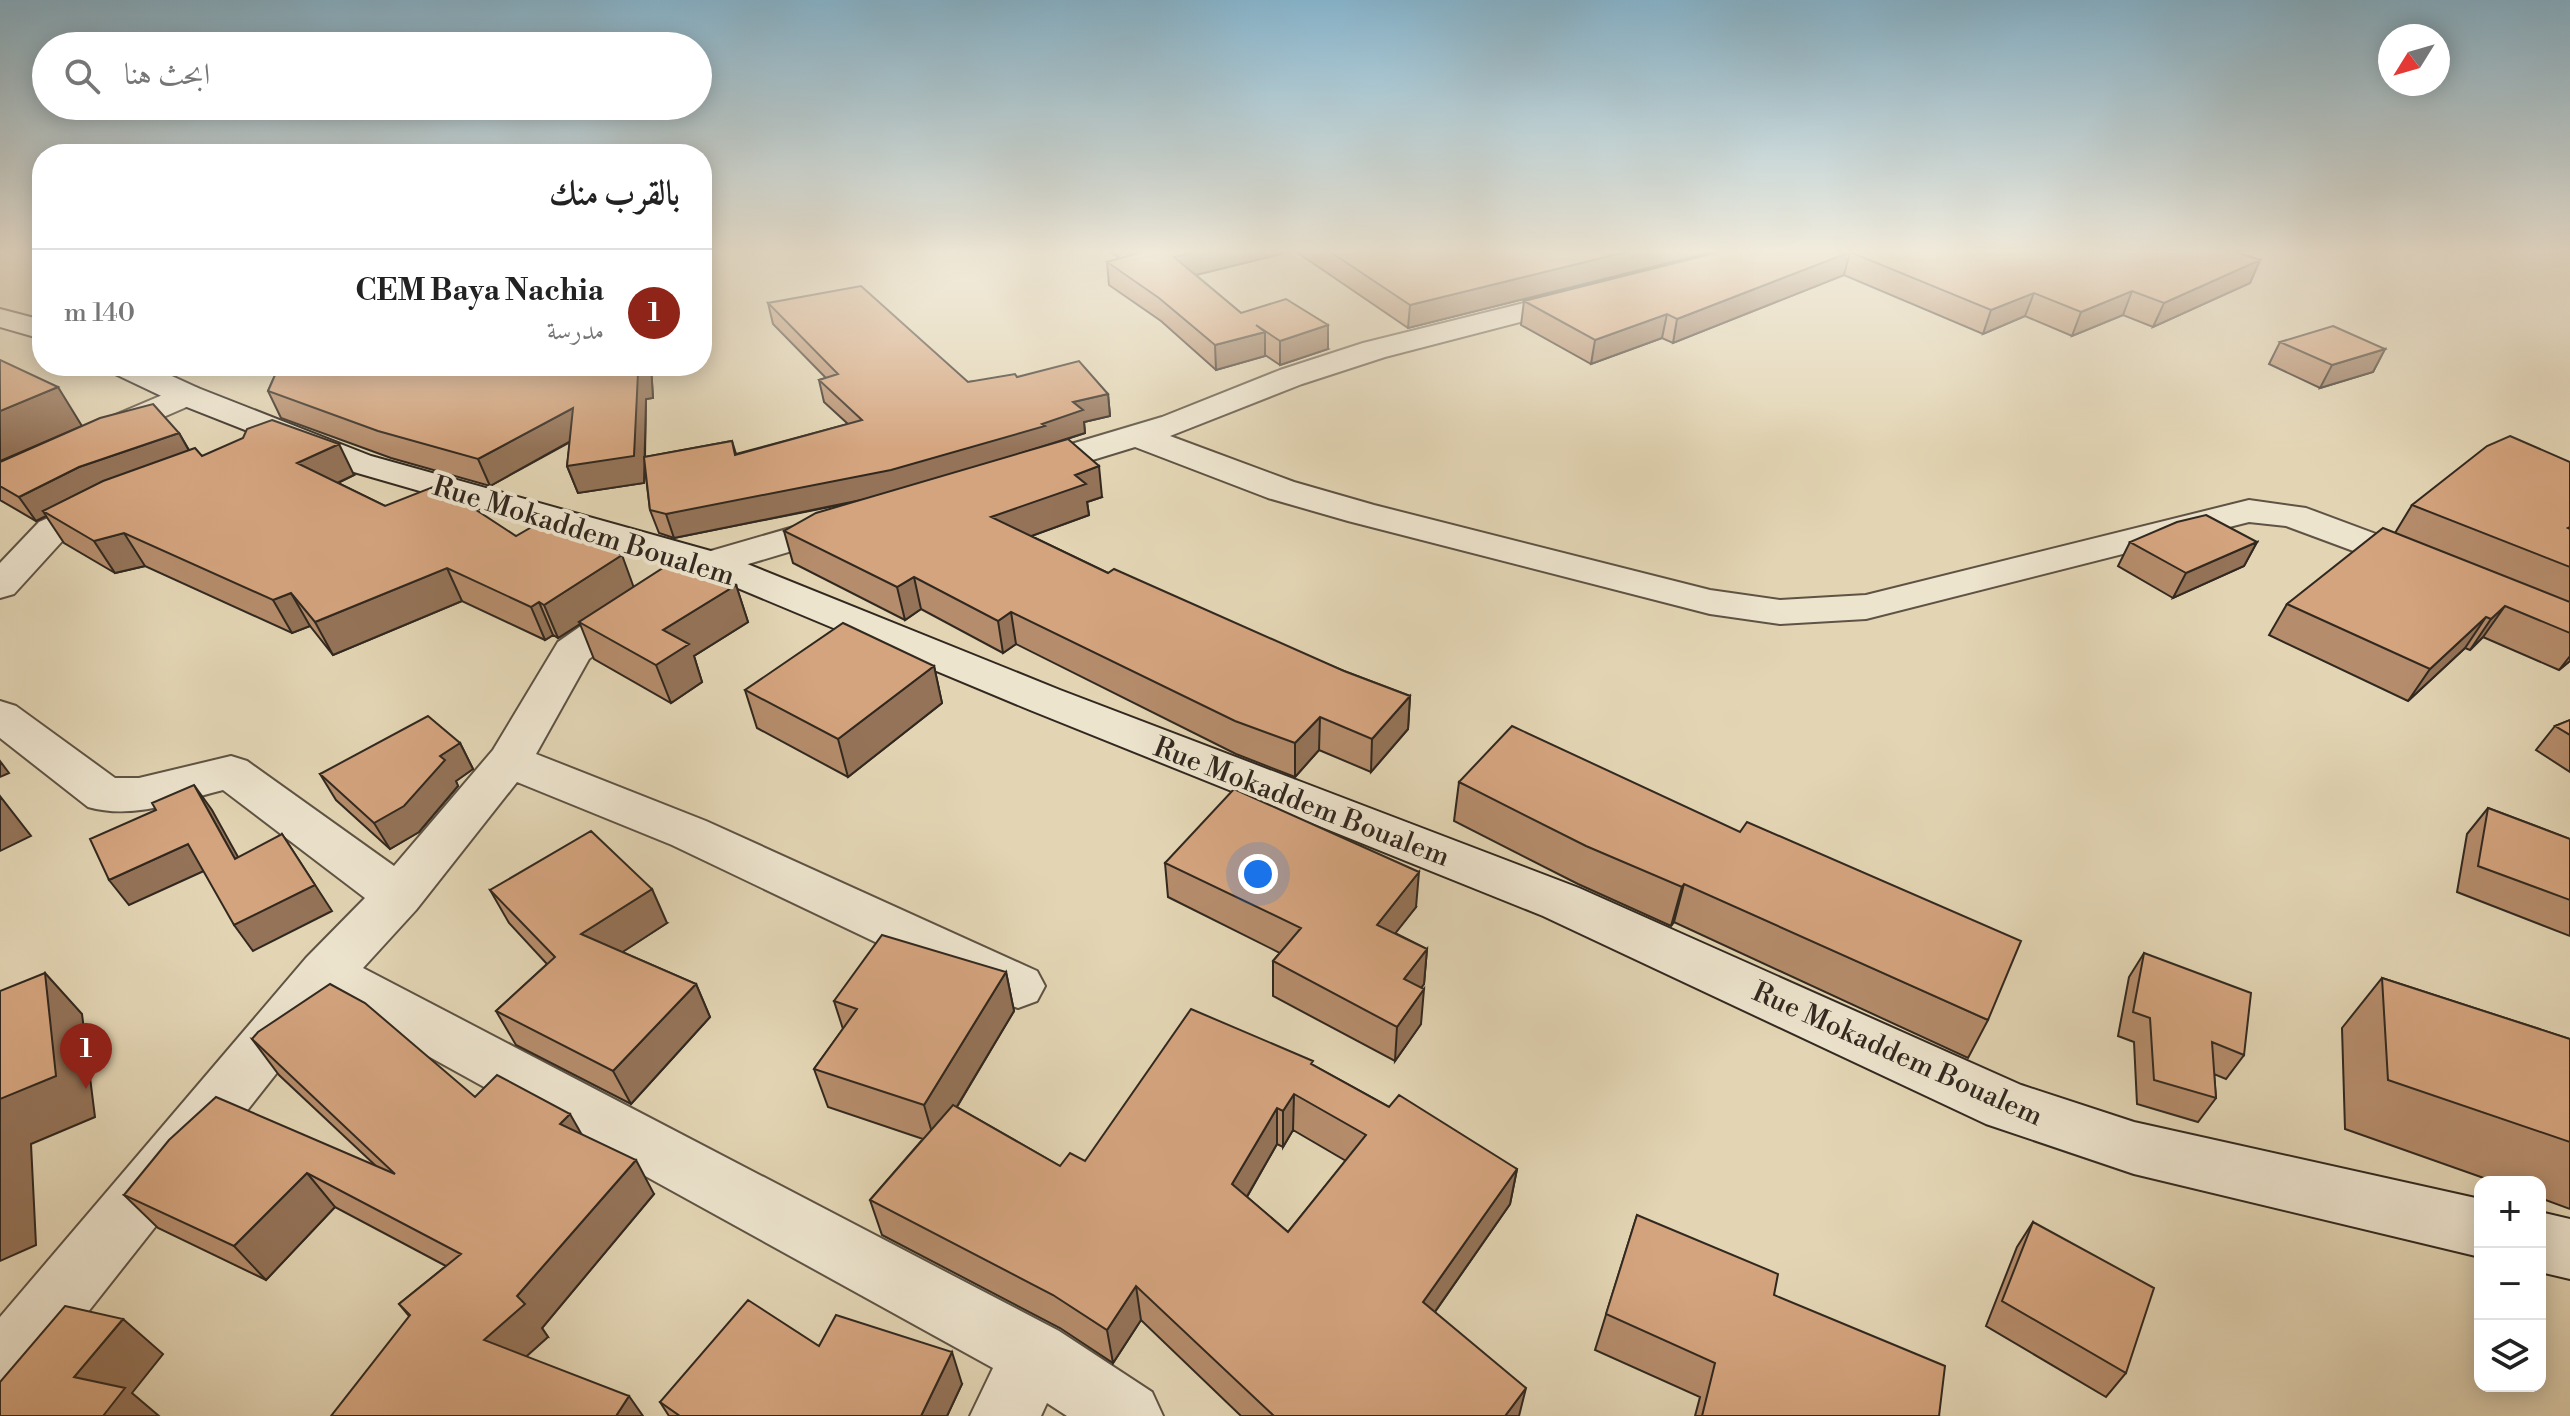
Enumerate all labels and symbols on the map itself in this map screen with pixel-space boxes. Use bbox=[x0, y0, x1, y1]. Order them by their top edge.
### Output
north arrow bbox=[2378, 24, 2450, 96]
street label: Rue Mokaddem Boualem bbox=[428, 469, 739, 594]
street label: Rue Mokaddem Boualem bbox=[1149, 730, 1454, 875]
your location bbox=[1238, 854, 1278, 894]
street label: Rue Mokaddem Boualem bbox=[1747, 974, 2048, 1134]
pin: 1 bbox=[60, 1023, 112, 1089]

